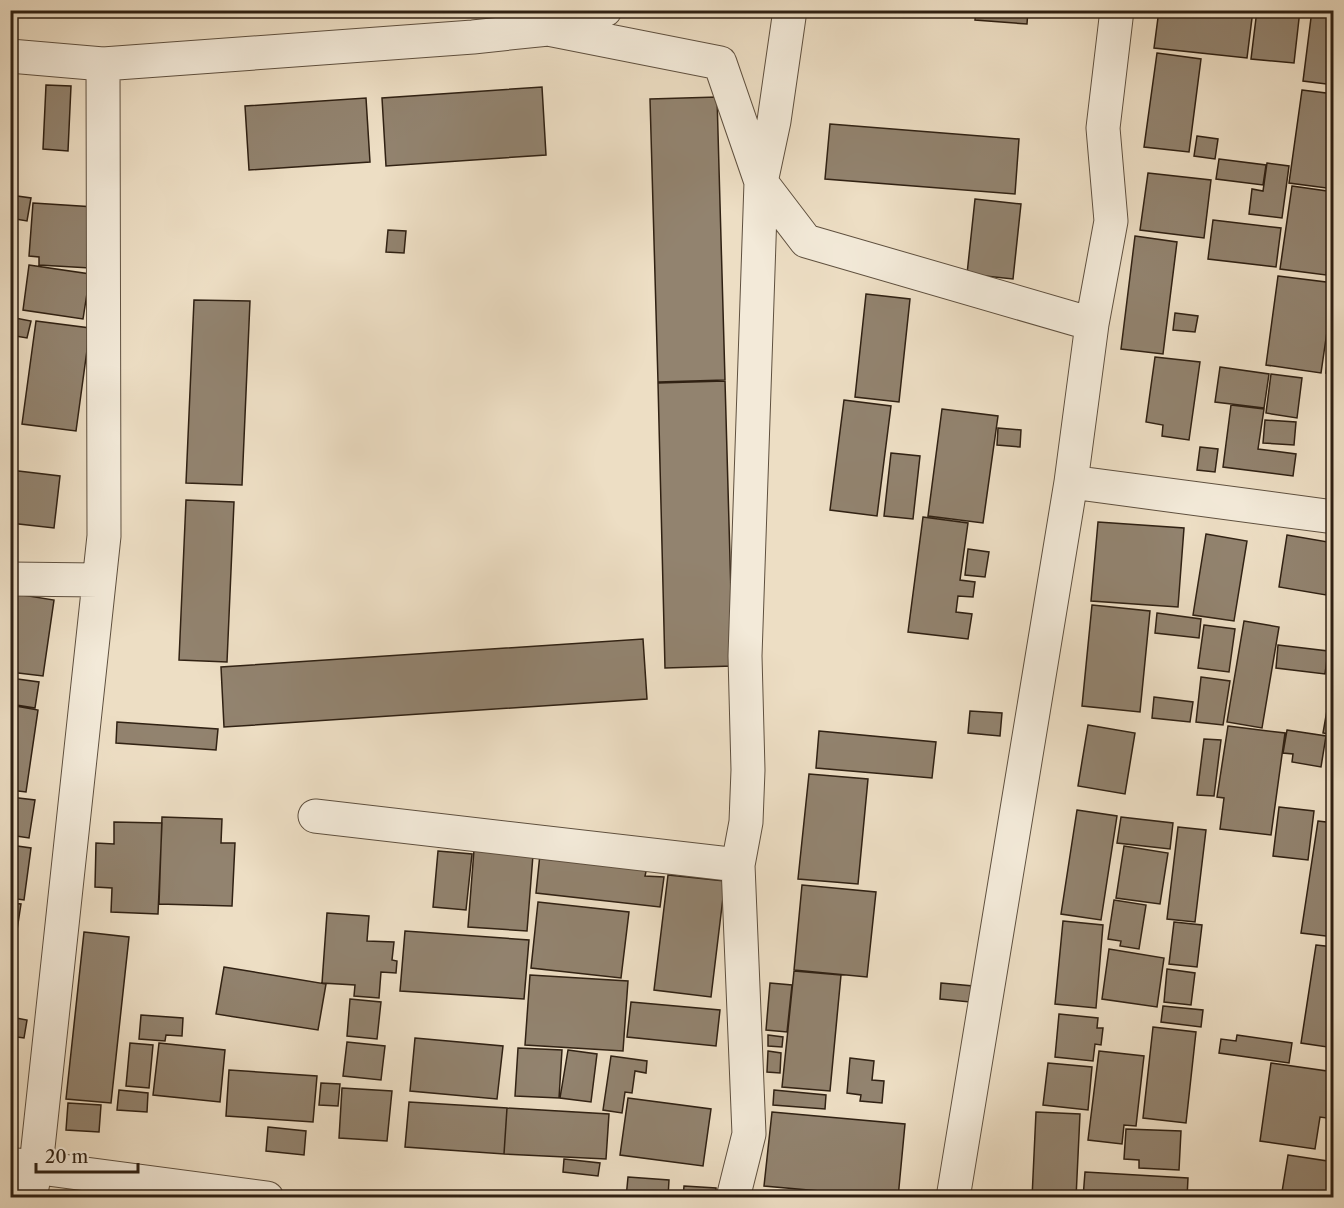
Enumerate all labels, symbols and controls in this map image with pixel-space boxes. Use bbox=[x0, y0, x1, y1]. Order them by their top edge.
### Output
scale bar bbox=[36, 1136, 138, 1174]
text: 20 m bbox=[45, 1146, 89, 1168]

